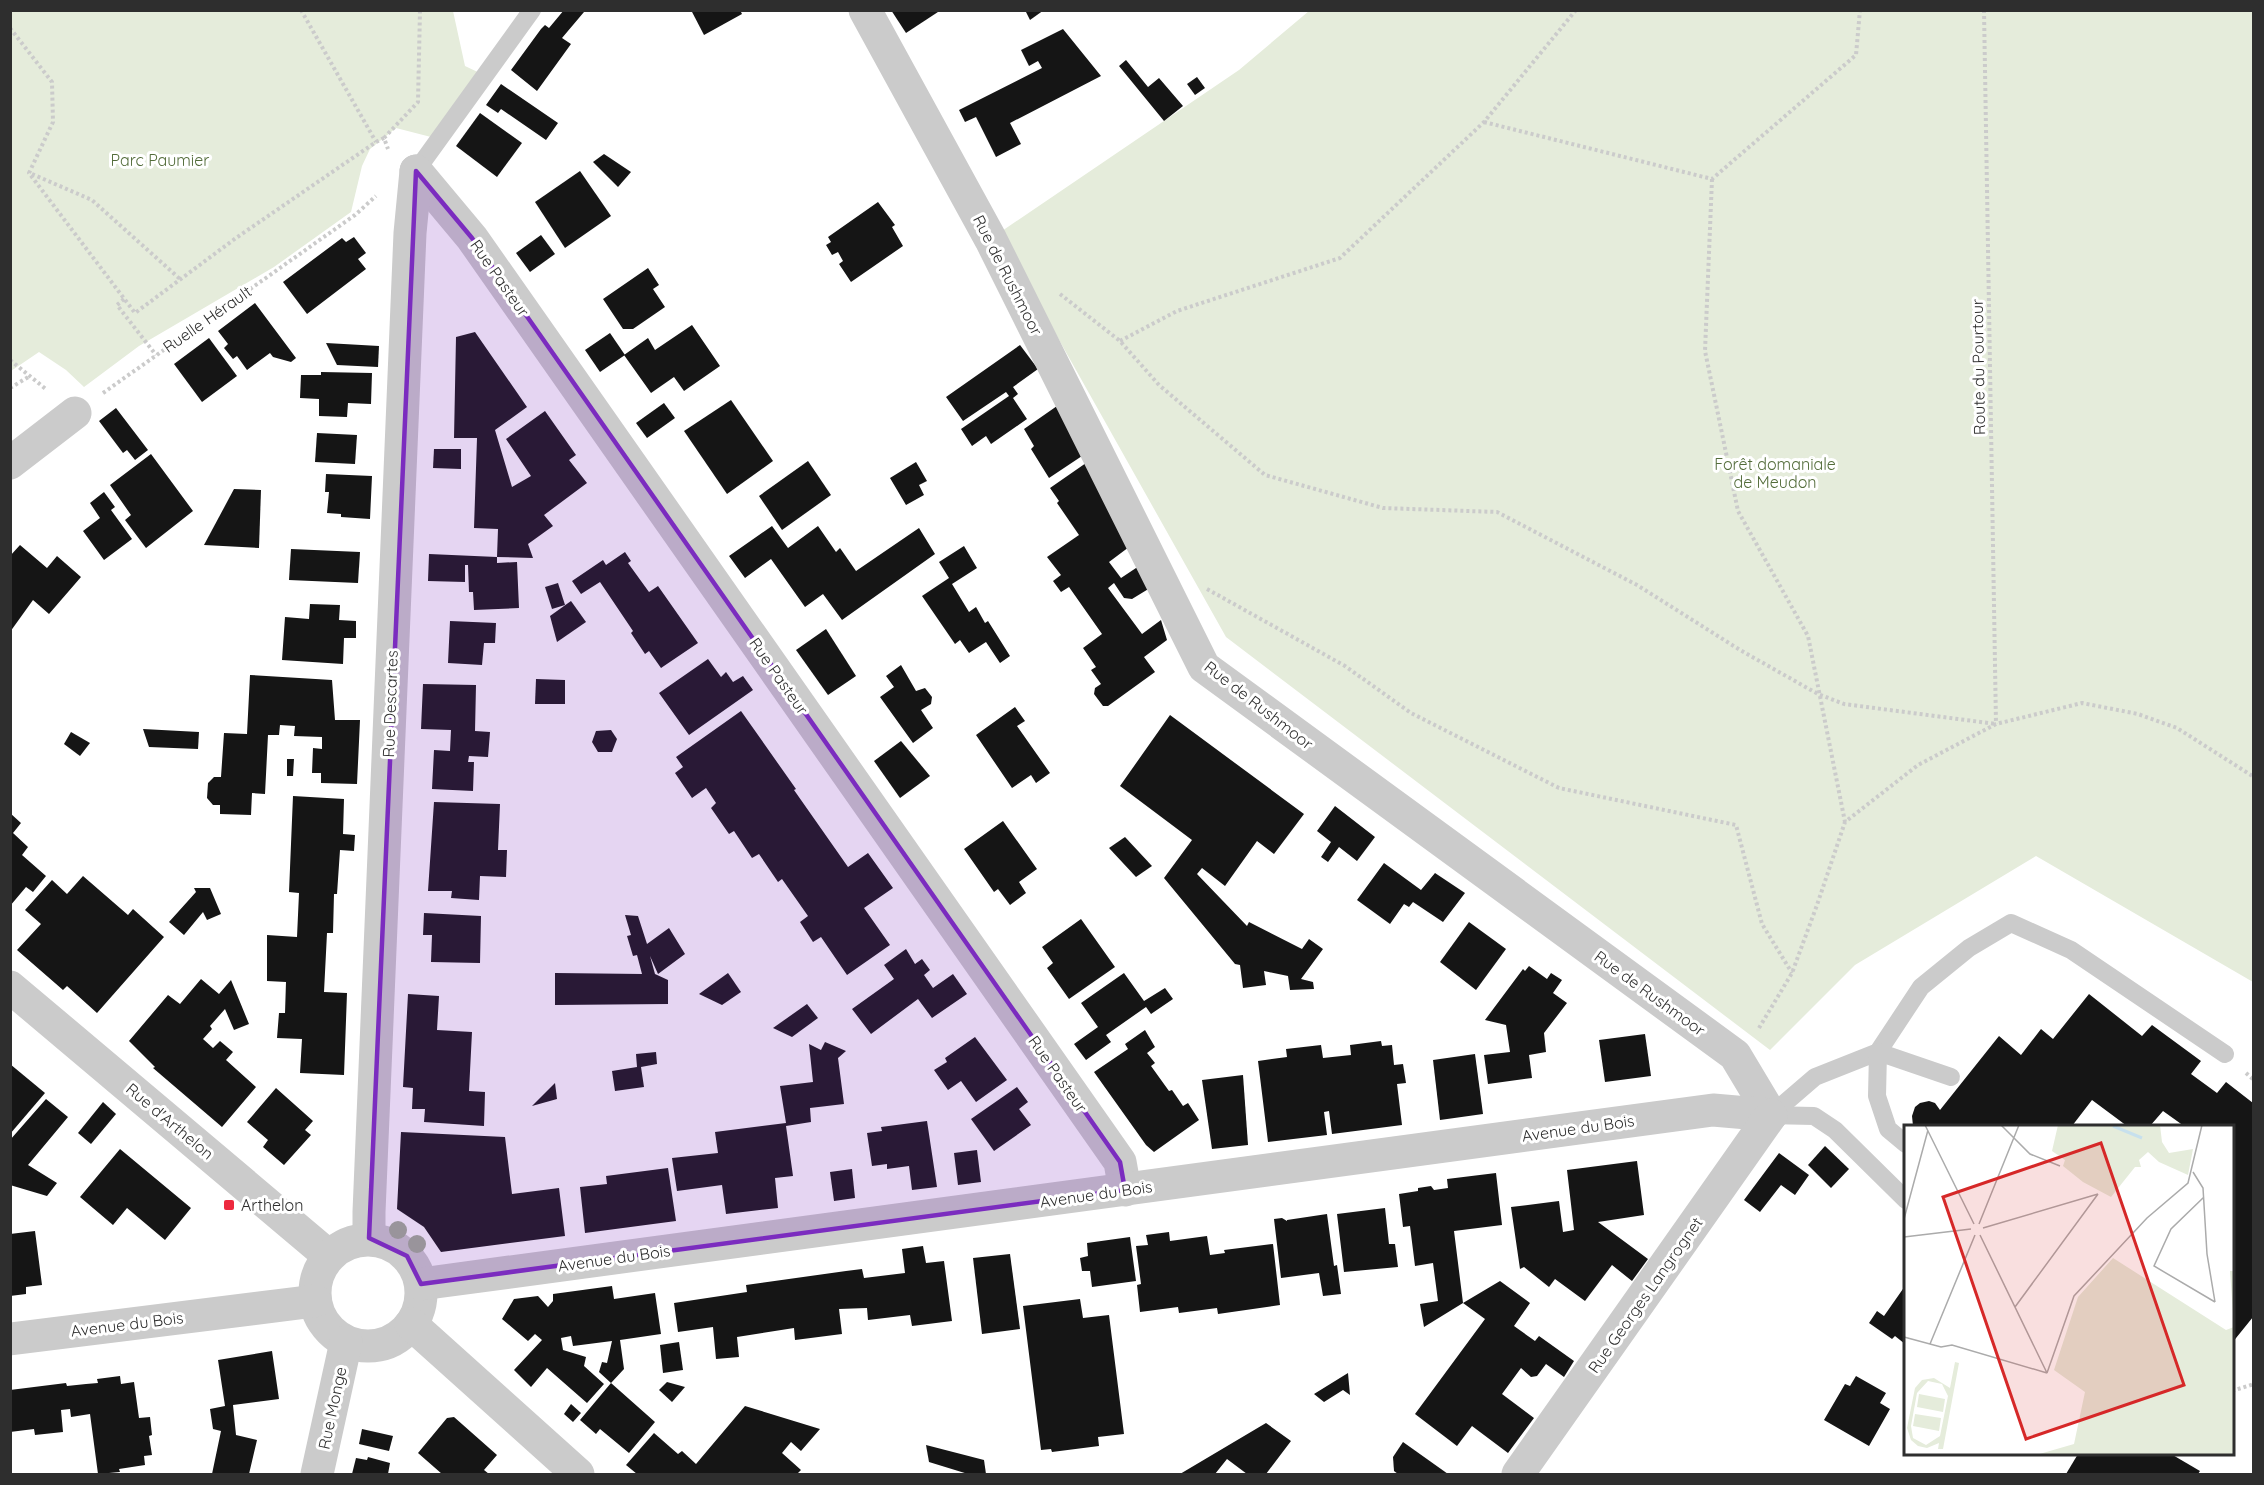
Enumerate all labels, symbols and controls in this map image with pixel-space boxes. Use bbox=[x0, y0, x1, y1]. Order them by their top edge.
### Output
park label: Parc Paumier bbox=[111, 150, 209, 170]
street label: Rue de Rushmoor bbox=[969, 211, 1047, 339]
street label: Rue Pasteur bbox=[466, 236, 534, 320]
street label: Ruelle Hérault bbox=[159, 281, 255, 357]
street label: Route du Pourtour bbox=[1967, 299, 1989, 435]
park label: Forêt domaniale de Meudon bbox=[1714, 454, 1836, 492]
street label: Rue Pasteur bbox=[745, 634, 813, 718]
street label: Rue Descartes bbox=[378, 650, 402, 758]
street label: Rue de Rushmoor bbox=[1201, 656, 1317, 754]
street label: Rue de Rushmoor bbox=[1591, 946, 1709, 1040]
street label: Rue Pasteur bbox=[1024, 1032, 1092, 1116]
street label: Rue d'Arthelon bbox=[122, 1079, 218, 1163]
street label: Avenue du Bois bbox=[1520, 1110, 1636, 1146]
inset map bbox=[1904, 1125, 2234, 1455]
street label: Avenue du Bois bbox=[1038, 1176, 1154, 1212]
place label: Arthelon bbox=[241, 1195, 304, 1215]
marker: Arthelon bbox=[222, 1198, 236, 1212]
street label: Rue Georges Langrognet bbox=[1583, 1213, 1707, 1377]
street label: Avenue du Bois bbox=[556, 1240, 672, 1276]
street label: Avenue du Bois bbox=[69, 1307, 185, 1341]
street label: Rue Monge bbox=[313, 1365, 351, 1451]

